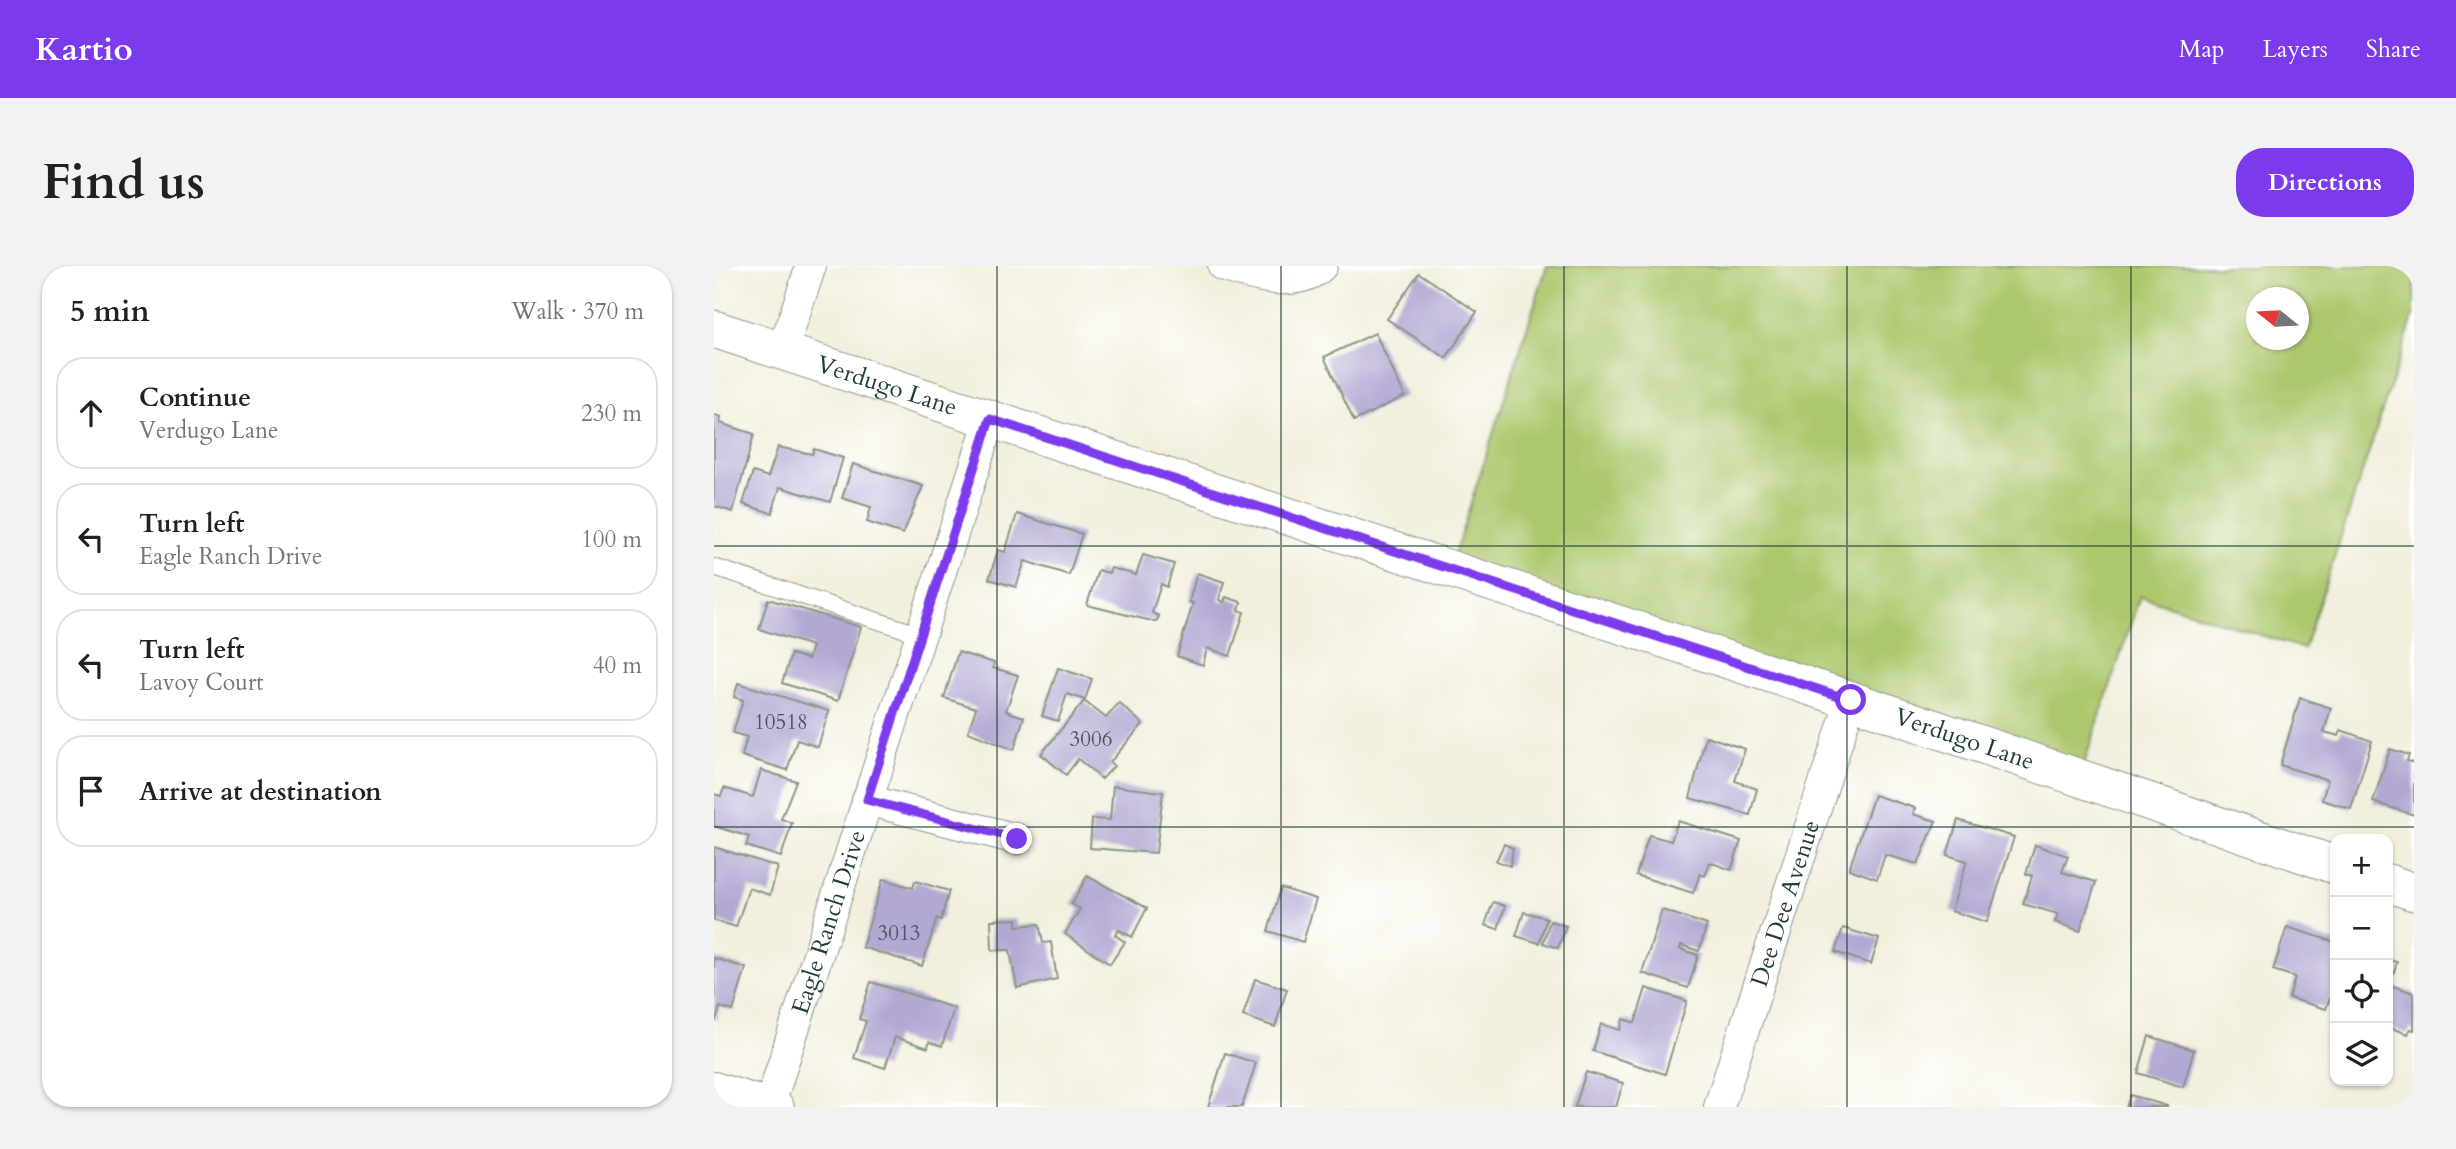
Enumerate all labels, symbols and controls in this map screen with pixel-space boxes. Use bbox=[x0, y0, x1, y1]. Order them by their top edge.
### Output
text: Kartio bbox=[35, 27, 133, 72]
text: Map bbox=[2179, 33, 2225, 66]
text: Layers bbox=[2263, 33, 2328, 66]
text: Share bbox=[2366, 33, 2421, 66]
button: Directions bbox=[2236, 148, 2414, 217]
text: Find us bbox=[42, 149, 205, 216]
north arrow bbox=[2246, 287, 2309, 350]
text: 5 min bbox=[70, 291, 150, 332]
text: Walk · 370 m bbox=[511, 296, 644, 327]
street label: Verdugo Lane bbox=[813, 347, 961, 424]
text: Continue bbox=[139, 380, 251, 415]
icon: ahead bbox=[72, 394, 110, 432]
text: 230 m bbox=[581, 398, 642, 429]
text: Verdugo Lane bbox=[139, 415, 278, 446]
text: Turn left bbox=[139, 506, 244, 541]
icon: left bbox=[72, 520, 110, 558]
text: 100 m bbox=[581, 524, 642, 555]
text: Eagle Ranch Drive bbox=[139, 541, 322, 572]
text: Turn left bbox=[139, 632, 244, 667]
icon: left bbox=[72, 646, 110, 684]
text: 40 m bbox=[593, 650, 642, 681]
text: Lavoy Court bbox=[139, 667, 264, 698]
route start bbox=[1835, 684, 1866, 715]
street label: Verdugo Lane bbox=[1890, 700, 2039, 778]
house number: 10518 bbox=[754, 708, 808, 737]
house number: 3006 bbox=[1069, 725, 1113, 754]
icon: arrive bbox=[72, 772, 110, 810]
text: Arrive at destination bbox=[139, 774, 382, 809]
street label: Dee Dee Avenue bbox=[1743, 816, 1827, 991]
route end bbox=[1001, 823, 1032, 854]
street label: Eagle Ranch Drive bbox=[783, 826, 873, 1018]
map controls bbox=[2330, 834, 2393, 1086]
button: + bbox=[2330, 834, 2393, 897]
button: − bbox=[2330, 897, 2393, 960]
house number: 3013 bbox=[877, 919, 921, 948]
button: locate bbox=[2330, 960, 2393, 1023]
button: layers bbox=[2330, 1023, 2393, 1086]

